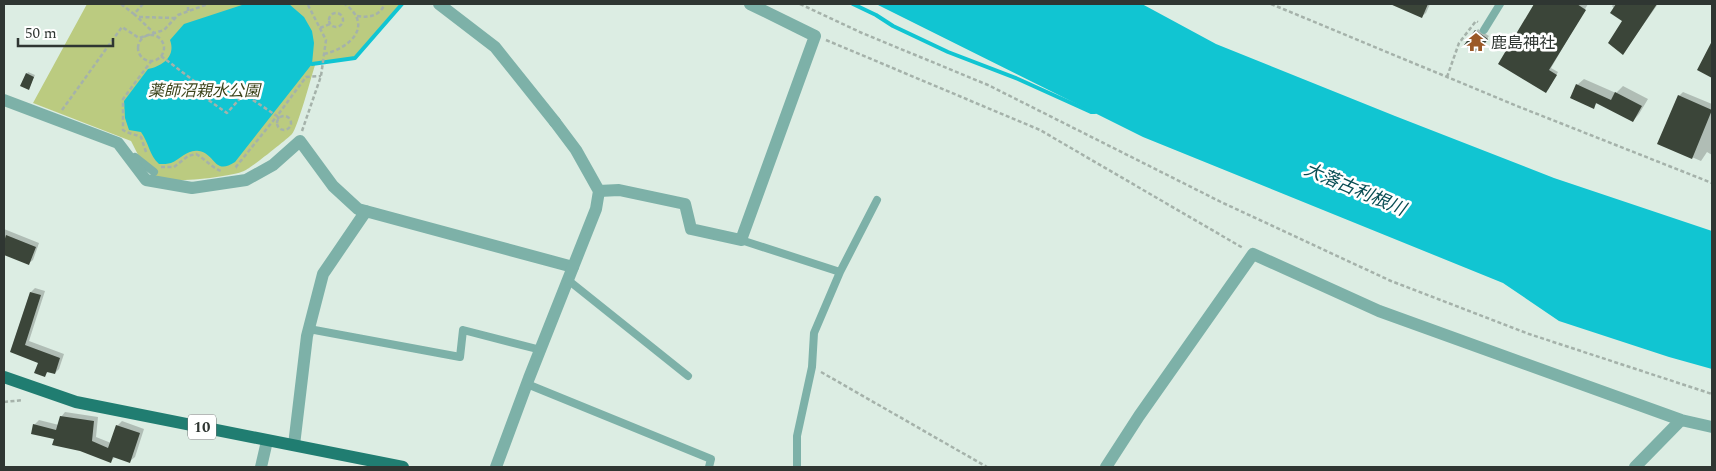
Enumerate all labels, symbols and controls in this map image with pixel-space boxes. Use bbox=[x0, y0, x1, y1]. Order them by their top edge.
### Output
scale bar bbox=[18, 15, 112, 47]
text: 50 m bbox=[25, 22, 57, 45]
temple icon: 鹿島神社 bbox=[1465, 31, 1487, 53]
place label: 鹿島神社 bbox=[1491, 31, 1555, 55]
park label: 薬師沼親水公園 bbox=[148, 79, 262, 103]
water label: 大落古利根川 bbox=[1300, 156, 1412, 224]
road number: 10 bbox=[188, 414, 216, 440]

